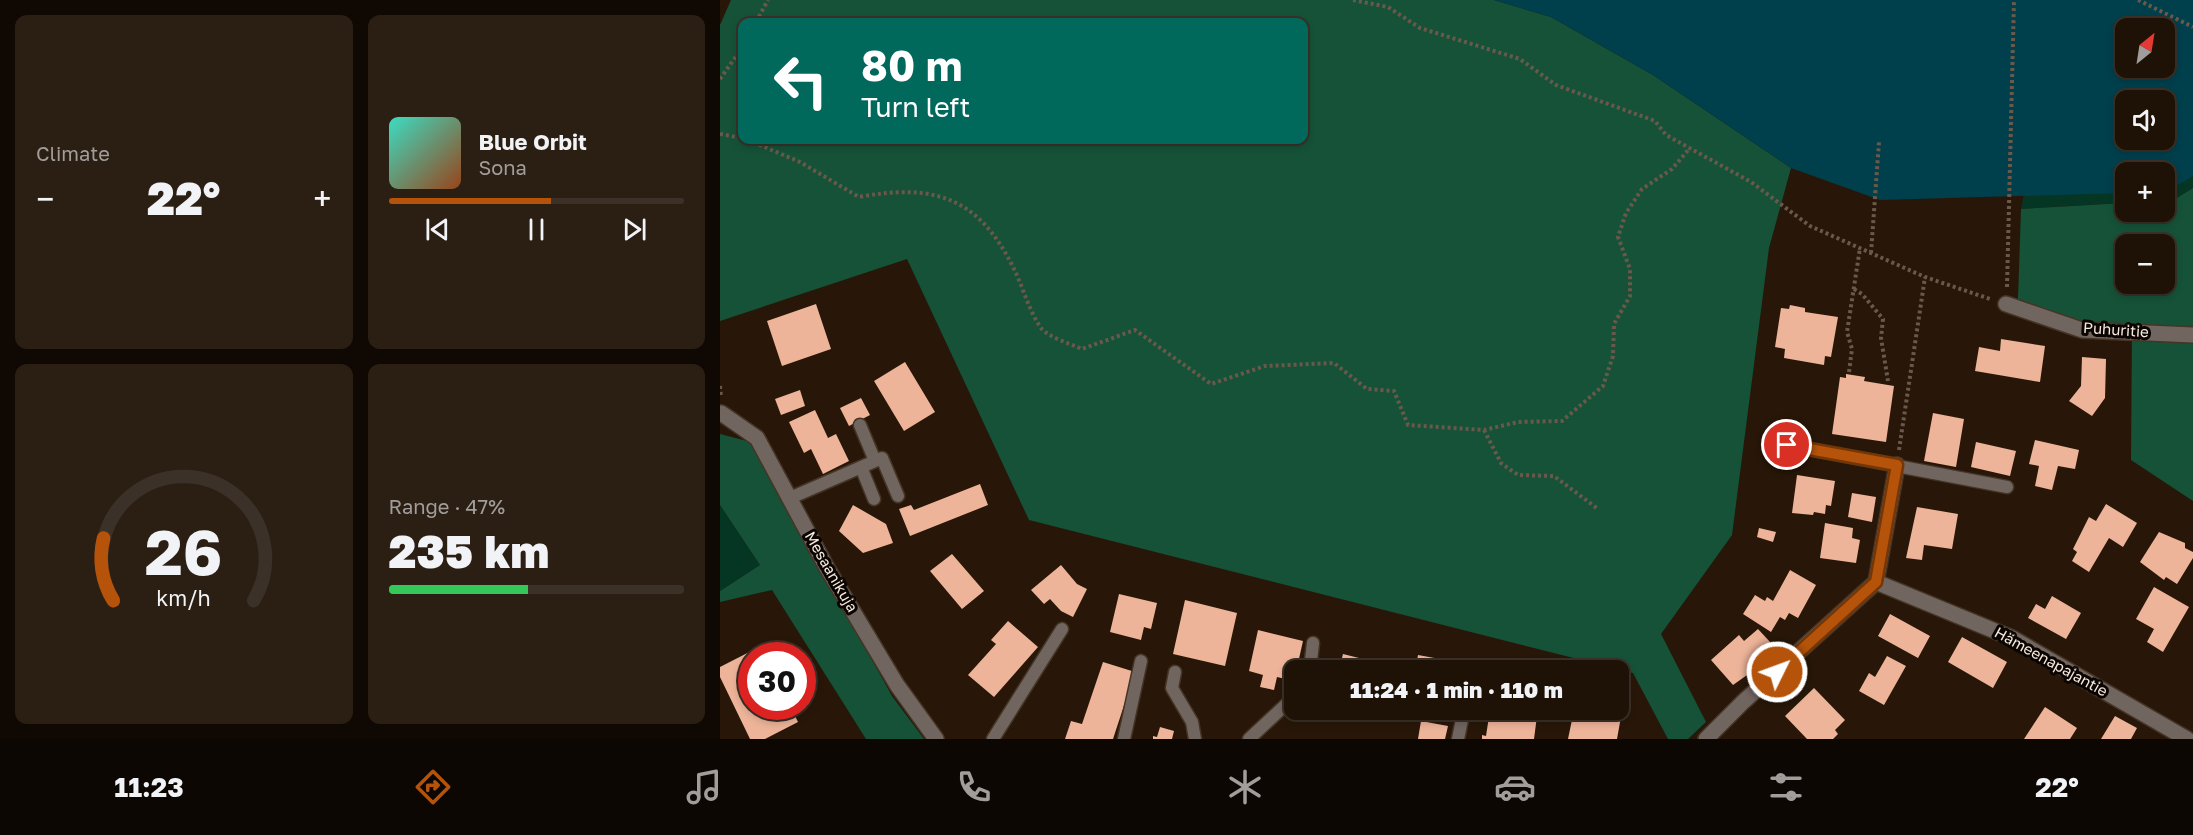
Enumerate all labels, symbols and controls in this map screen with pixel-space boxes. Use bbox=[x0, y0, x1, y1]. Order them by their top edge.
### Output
north arrow bbox=[2115, 18, 2175, 78]
map controls bbox=[2115, 18, 2175, 294]
text: 80 m bbox=[861, 40, 962, 90]
icon: left bbox=[762, 42, 840, 120]
button: sound bbox=[2115, 90, 2175, 150]
text: Turn left bbox=[861, 91, 970, 123]
text: Blue Orbit bbox=[479, 128, 587, 155]
text: Climate bbox=[36, 141, 110, 165]
text: Sona bbox=[479, 155, 527, 179]
button: + bbox=[2115, 162, 2175, 222]
text: 22° bbox=[147, 171, 220, 225]
text: − bbox=[36, 179, 54, 218]
text: + bbox=[313, 179, 331, 218]
icon: previous bbox=[421, 213, 454, 246]
icon: pause bbox=[520, 213, 553, 246]
icon: next bbox=[618, 213, 651, 246]
button: − bbox=[2115, 234, 2175, 294]
street label: Puhuritie bbox=[2083, 318, 2150, 340]
pin bbox=[1761, 419, 1812, 470]
icon: arrive bbox=[1770, 428, 1803, 461]
text: Range · 47% bbox=[389, 494, 505, 518]
text: 26 bbox=[145, 514, 223, 589]
text: 235 km bbox=[389, 524, 550, 578]
street label: Mesaanikuja bbox=[802, 528, 862, 615]
text: km/h bbox=[156, 585, 211, 611]
street label: Hämeenapajantie bbox=[1992, 623, 2111, 700]
position arrow bbox=[1745, 640, 1809, 704]
speed limit sign: 30 bbox=[738, 642, 816, 720]
text: 11:24 · 1 min · 110 m bbox=[1350, 676, 1563, 703]
icon: directions bbox=[412, 766, 454, 808]
icon: music bbox=[683, 766, 725, 808]
icon: phone bbox=[953, 766, 995, 808]
icon: climate bbox=[1224, 766, 1266, 808]
icon: car bbox=[1494, 766, 1536, 808]
icon: filters bbox=[1765, 766, 1807, 808]
text: 11:23 bbox=[114, 771, 184, 803]
text: 22° bbox=[2035, 771, 2079, 803]

